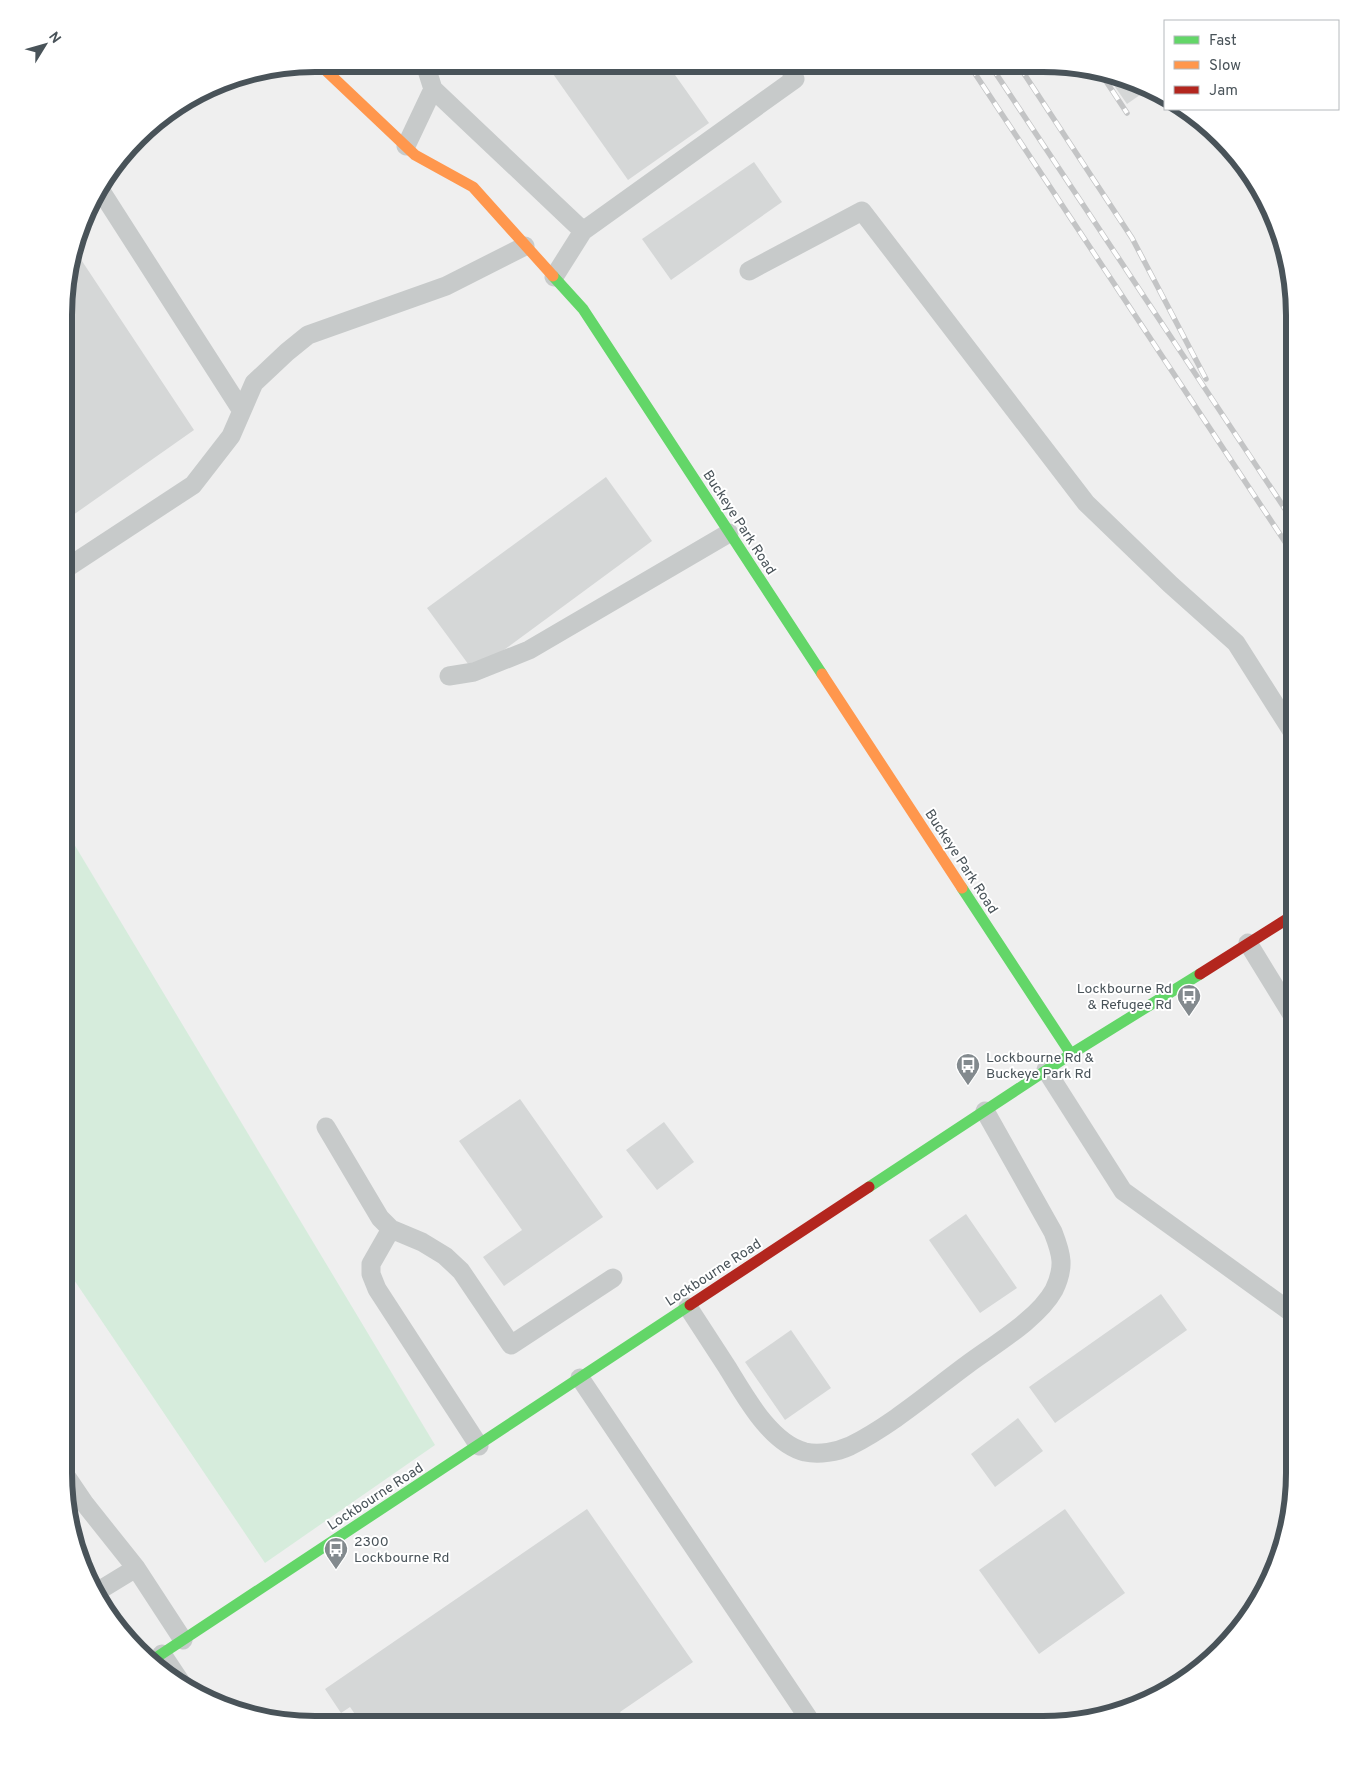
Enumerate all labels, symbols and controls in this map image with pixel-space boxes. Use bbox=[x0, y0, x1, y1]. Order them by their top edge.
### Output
north arrow bbox=[20, 20, 70, 70]
legend bbox=[1164, 20, 1339, 110]
text: N bbox=[44, 29, 64, 47]
text: Fast bbox=[1209, 32, 1237, 51]
text: Slow bbox=[1209, 57, 1241, 76]
text: Jam bbox=[1209, 82, 1238, 101]
street label: Buckeye Park Road bbox=[699, 467, 779, 578]
street label: Buckeye Park Road bbox=[921, 806, 1001, 917]
place label: Lockbourne Rd & Refugee Rd bbox=[1077, 981, 1172, 1014]
bus stop icon: Lockbourne Rd & Refugee Rd bbox=[1176, 983, 1202, 1017]
place label: Lockbourne Rd & Buckeye Park Rd bbox=[986, 1050, 1095, 1083]
bus stop icon: Lockbourne Rd & Buckeye Park Rd bbox=[955, 1052, 981, 1086]
street label: Lockbourne Road bbox=[663, 1236, 765, 1311]
street label: Lockbourne Road bbox=[325, 1460, 427, 1535]
place label: 2300 Lockbourne Rd bbox=[354, 1534, 449, 1567]
bus stop icon: 2300 Lockbourne Rd bbox=[323, 1536, 349, 1570]

